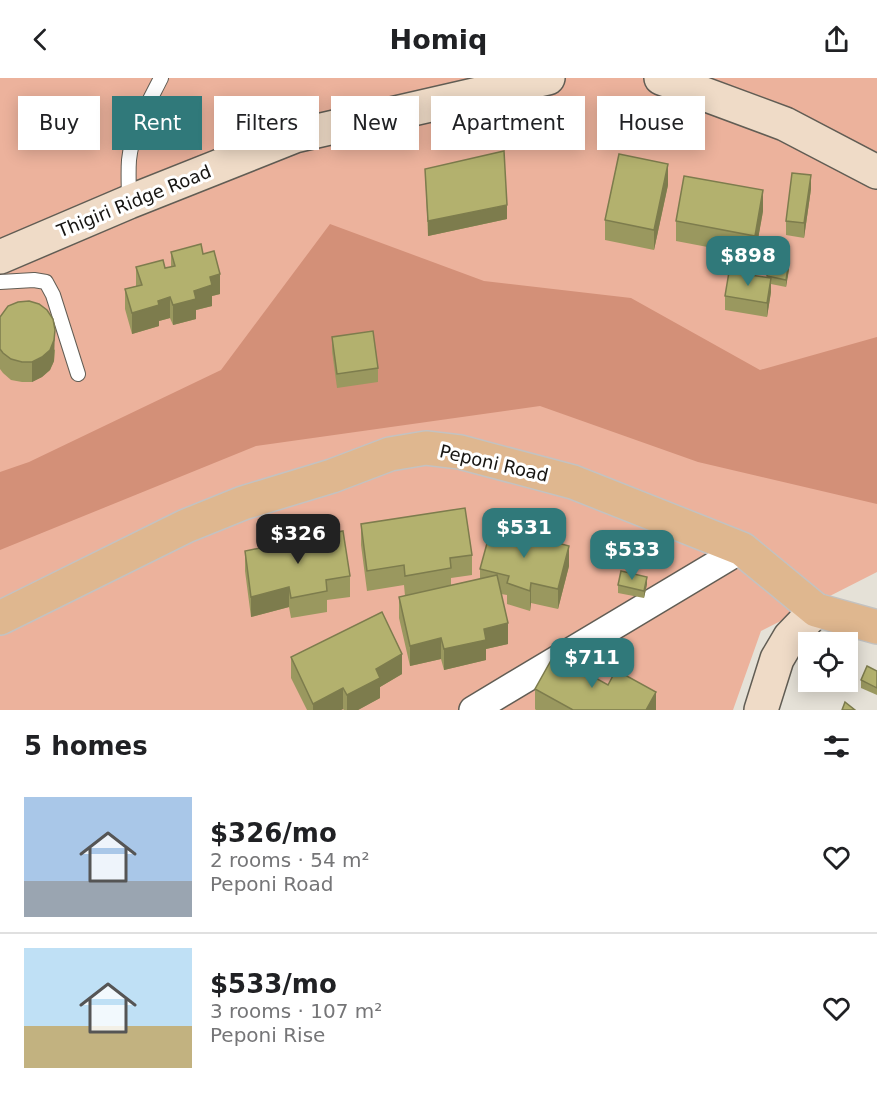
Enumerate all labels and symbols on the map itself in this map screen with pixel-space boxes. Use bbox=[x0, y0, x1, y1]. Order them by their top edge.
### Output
street label: Thigiri Ridge Road bbox=[53, 160, 214, 242]
pin: $898 bbox=[712, 236, 784, 287]
street label: Peponi Road bbox=[438, 440, 550, 486]
pin: $531 bbox=[488, 508, 560, 559]
pin: $326 bbox=[262, 514, 334, 565]
pin: $533 bbox=[596, 530, 668, 581]
pin: $711 bbox=[556, 638, 628, 689]

